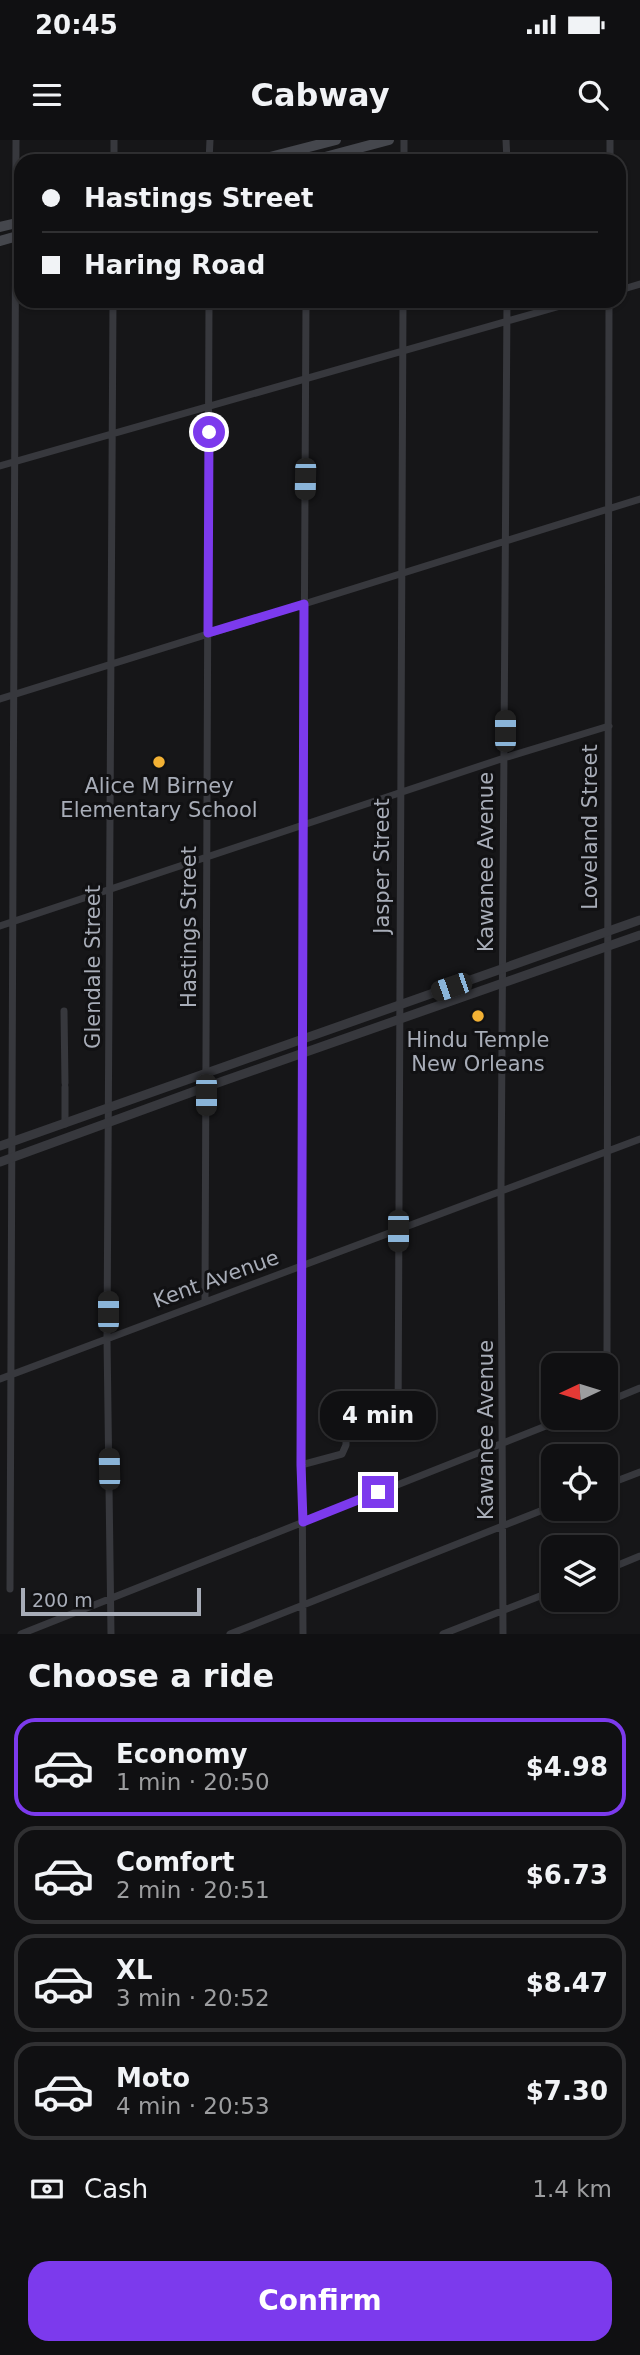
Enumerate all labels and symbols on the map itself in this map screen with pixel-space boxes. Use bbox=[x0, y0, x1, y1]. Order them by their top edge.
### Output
route start bbox=[193, 416, 225, 448]
car bbox=[295, 458, 316, 500]
car bbox=[495, 710, 516, 752]
street label: Loveland Street bbox=[578, 744, 602, 910]
marker: Alice M Birney Elementary School bbox=[151, 754, 167, 770]
street label: Kawanee Avenue bbox=[474, 772, 498, 952]
place label: Alice M Birney Elementary School bbox=[60, 774, 258, 822]
street label: Jasper Street bbox=[370, 798, 394, 936]
street label: Hastings Street bbox=[177, 846, 201, 1008]
street label: Glendale Street bbox=[81, 885, 105, 1049]
car bbox=[428, 970, 475, 1004]
marker: Hindu Temple New Orleans bbox=[470, 1008, 486, 1024]
place label: Hindu Temple New Orleans bbox=[407, 1028, 549, 1076]
car bbox=[196, 1074, 217, 1116]
car bbox=[388, 1210, 409, 1252]
street label: Kent Avenue bbox=[150, 1245, 282, 1313]
car bbox=[98, 1291, 119, 1333]
street label: Kawanee Avenue bbox=[474, 1340, 498, 1520]
north arrow bbox=[541, 1353, 618, 1430]
callout: 4 min bbox=[320, 1390, 436, 1440]
car bbox=[99, 1448, 120, 1490]
route end bbox=[362, 1476, 394, 1508]
scale bar bbox=[21, 1585, 201, 1617]

